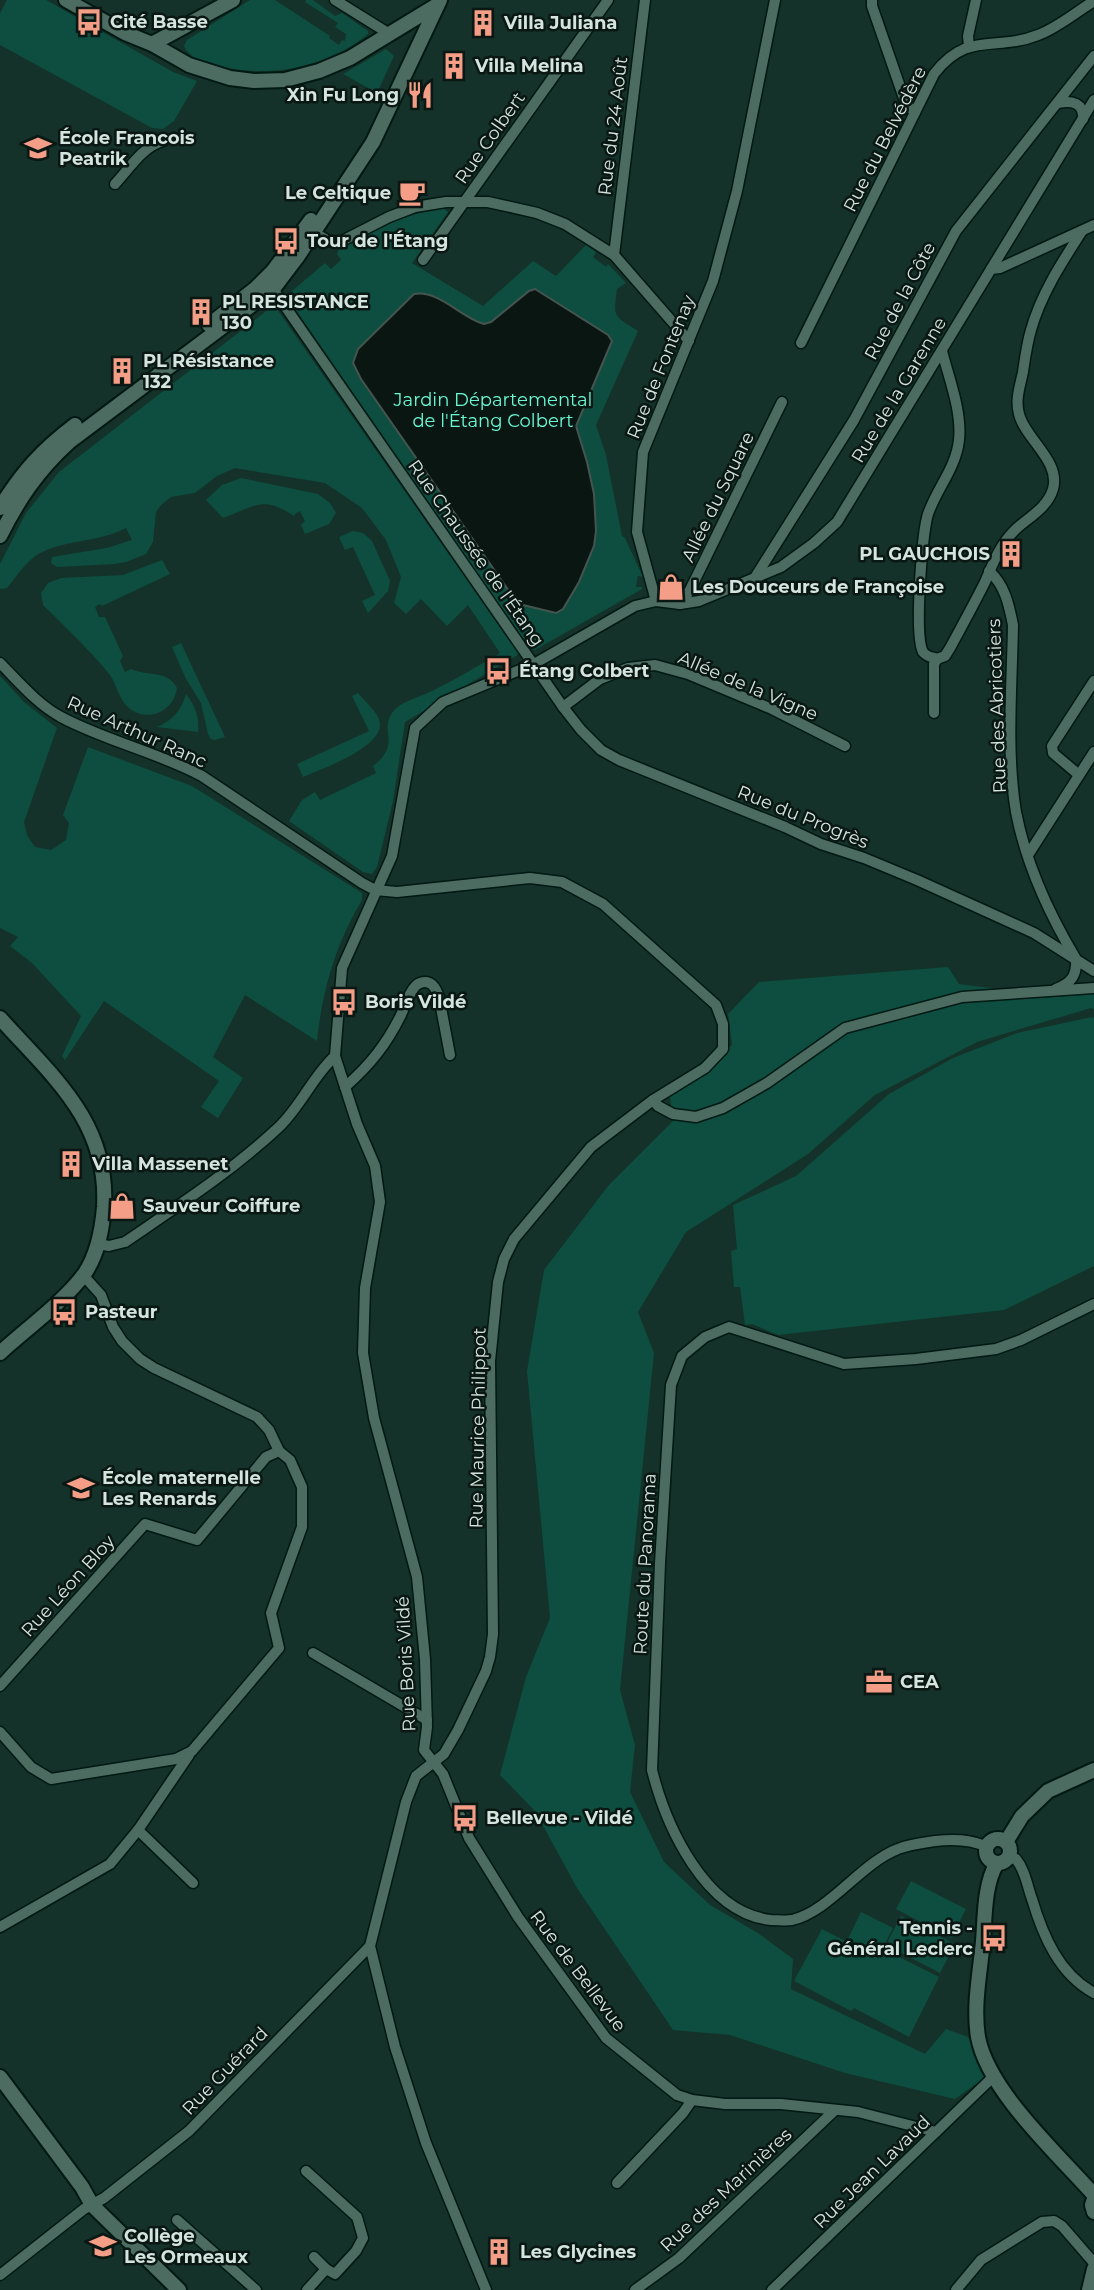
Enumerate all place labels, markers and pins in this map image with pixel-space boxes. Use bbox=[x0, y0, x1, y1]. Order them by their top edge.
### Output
bus stop icon: Cité Basse bbox=[74, 7, 104, 37]
building icon: Villa Juliana bbox=[468, 8, 498, 38]
place label: Cité Basse bbox=[110, 11, 208, 33]
place label: Villa Juliana bbox=[503, 12, 617, 34]
building icon: Villa Melina bbox=[439, 51, 469, 81]
place label: Villa Melina bbox=[474, 55, 584, 77]
restaurant icon: Xin Fu Long bbox=[405, 80, 435, 110]
place label: Xin Fu Long bbox=[287, 84, 399, 106]
place label: École Francois Peatrik bbox=[59, 127, 195, 170]
school or university icon: École Francois Peatrik bbox=[23, 133, 53, 163]
cafe icon: Le Celtique bbox=[397, 178, 427, 208]
place label: Le Celtique bbox=[285, 182, 391, 204]
bus stop icon: Tour de l'Étang bbox=[271, 226, 301, 256]
place label: Tour de l'Étang bbox=[307, 230, 448, 252]
place label: PL RESISTANCE 130 bbox=[222, 291, 369, 334]
building icon: PL RESISTANCE 130 bbox=[186, 297, 216, 327]
place label: PL Résistance 132 bbox=[143, 350, 274, 393]
building icon: PL Résistance 132 bbox=[107, 356, 137, 386]
building icon: PL GAUCHOIS bbox=[996, 539, 1026, 569]
place label: PL GAUCHOIS bbox=[859, 543, 990, 565]
shop icon: Les Douceurs de Françoise bbox=[656, 572, 686, 602]
place label: Les Douceurs de Françoise bbox=[692, 576, 944, 598]
bus stop icon: Étang Colbert bbox=[483, 656, 513, 686]
place label: Étang Colbert bbox=[519, 660, 649, 682]
bus stop icon: Boris Vildé bbox=[329, 987, 359, 1017]
place label: Boris Vildé bbox=[365, 991, 466, 1013]
building icon: Villa Massenet bbox=[56, 1149, 86, 1179]
place label: Villa Massenet bbox=[91, 1153, 228, 1175]
shop icon: Sauveur Coiffure bbox=[107, 1191, 137, 1221]
place label: Sauveur Coiffure bbox=[143, 1195, 300, 1217]
bus stop icon: Pasteur bbox=[49, 1297, 79, 1327]
place label: Pasteur bbox=[85, 1301, 158, 1323]
place label: École maternelle Les Renards bbox=[102, 1467, 261, 1510]
school or university icon: École maternelle Les Renards bbox=[66, 1473, 96, 1503]
office icon: CEA bbox=[864, 1667, 894, 1697]
place label: CEA bbox=[900, 1671, 939, 1693]
bus stop icon: Bellevue - Vildé bbox=[450, 1803, 480, 1833]
place label: Bellevue - Vildé bbox=[486, 1807, 633, 1829]
place label: Tennis - Général Leclerc bbox=[827, 1917, 973, 1960]
bus stop icon: Tennis - Général Leclerc bbox=[979, 1923, 1009, 1953]
place label: Collège Les Ormeaux bbox=[124, 2225, 248, 2268]
school or university icon: Collège Les Ormeaux bbox=[88, 2231, 118, 2261]
building icon: Les Glycines bbox=[484, 2237, 514, 2267]
place label: Les Glycines bbox=[520, 2241, 636, 2263]

